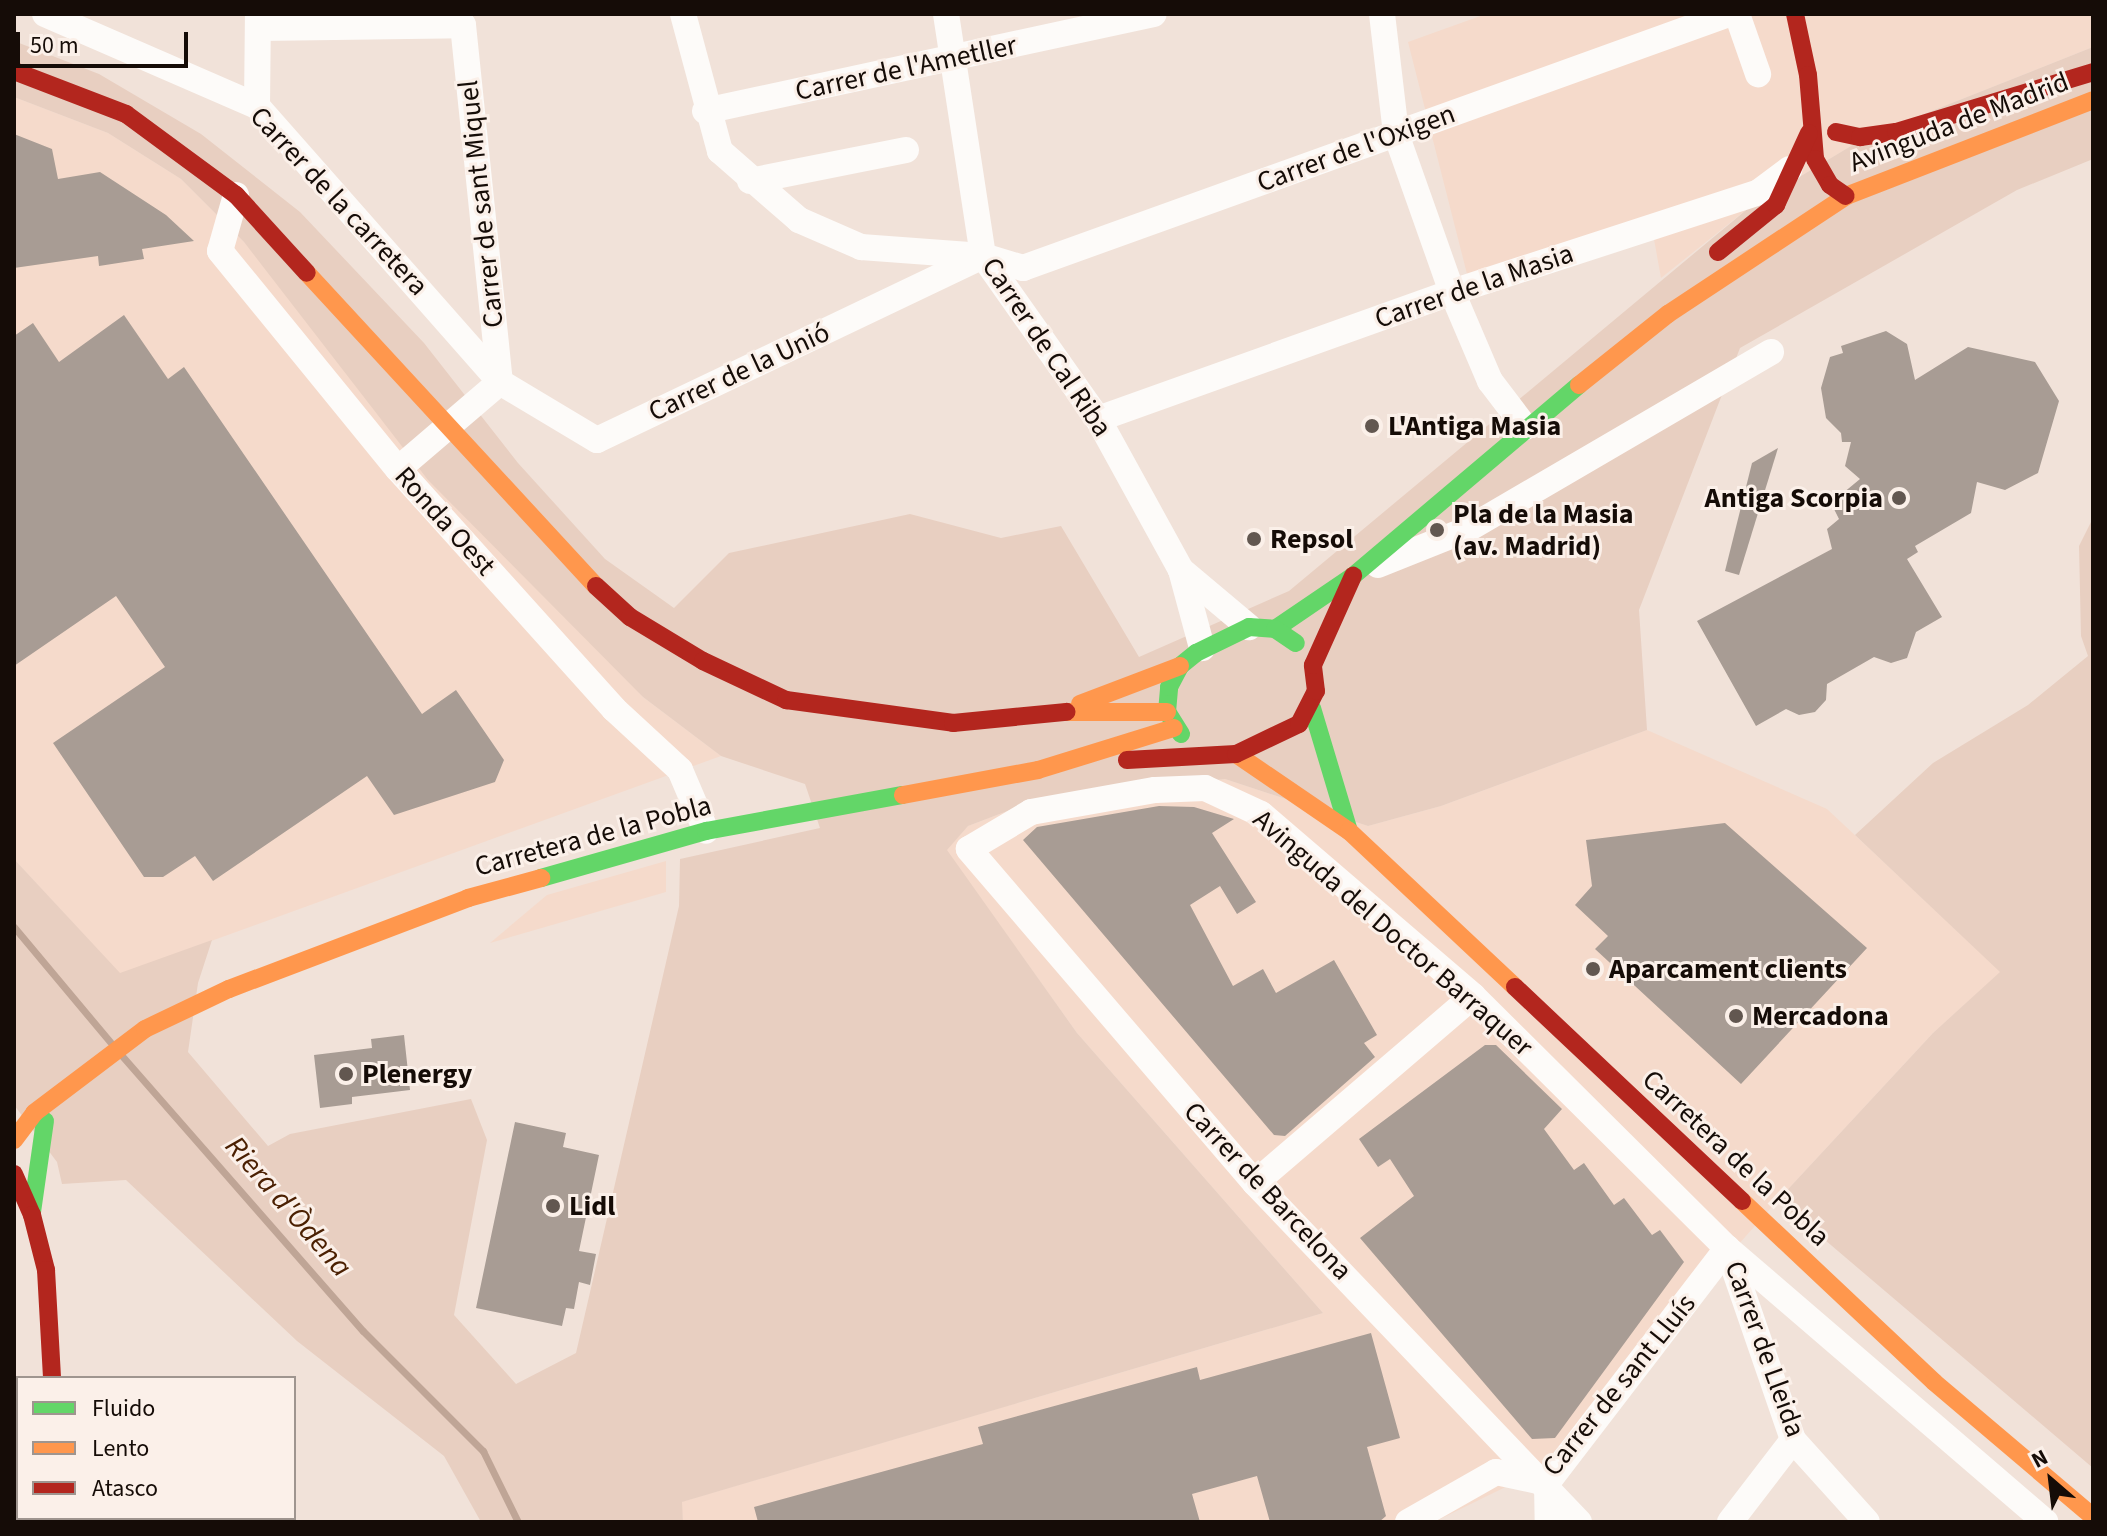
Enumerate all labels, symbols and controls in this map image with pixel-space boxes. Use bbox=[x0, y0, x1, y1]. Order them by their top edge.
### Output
scale bar bbox=[20, 16, 192, 66]
text: 50 m bbox=[30, 28, 79, 63]
street label: Carrer de l'Ametller bbox=[792, 28, 1020, 108]
street label: Avinguda de Madrid bbox=[1845, 65, 2073, 179]
street label: Carrer de sant Miquel bbox=[451, 79, 511, 329]
street label: Carrer de l'Oxigen bbox=[1252, 97, 1460, 199]
street label: Carrer de la carretera bbox=[243, 100, 435, 302]
street label: Carrer de la Masia bbox=[1370, 236, 1578, 336]
street label: Carrer de Cal Riba bbox=[975, 251, 1119, 443]
street label: Carrer de la Unió bbox=[643, 315, 835, 429]
place label: L'Antiga Masia bbox=[1388, 409, 1561, 443]
marker: L'Antiga Masia bbox=[1363, 417, 1381, 435]
street label: Ronda Oest bbox=[388, 460, 502, 582]
place label: Antiga Scorpia bbox=[1705, 481, 1883, 515]
marker: Antiga Scorpia bbox=[1890, 489, 1908, 507]
place label: Pla de la Masia (av. Madrid) bbox=[1453, 497, 1634, 563]
marker: Pla de la Masia (av. Madrid) bbox=[1428, 521, 1446, 539]
place label: Repsol bbox=[1270, 522, 1353, 556]
marker: Repsol bbox=[1245, 530, 1263, 548]
street label: Carretera de la Pobla bbox=[471, 788, 715, 884]
street label: Avinguda del Doctor Barraquer bbox=[1246, 802, 1540, 1064]
place label: Aparcament clients bbox=[1609, 952, 1847, 986]
marker: Aparcament clients bbox=[1584, 960, 1602, 978]
place label: Mercadona bbox=[1752, 999, 1889, 1033]
marker: Mercadona bbox=[1727, 1007, 1745, 1025]
place label: Plenergy bbox=[362, 1057, 472, 1091]
street label: Carretera de la Pobla bbox=[1635, 1063, 1837, 1253]
marker: Plenergy bbox=[337, 1065, 355, 1083]
street label: Carrer de Barcelona bbox=[1177, 1095, 1359, 1287]
water label: Riera d'Òdena bbox=[217, 1129, 359, 1285]
place label: Lidl bbox=[569, 1189, 615, 1223]
marker: Lidl bbox=[544, 1197, 562, 1215]
street label: Carrer de Lleida bbox=[1718, 1256, 1812, 1442]
street label: Carrer de sant Lluís bbox=[1535, 1287, 1703, 1483]
legend bbox=[16, 1376, 296, 1520]
text: Fluido bbox=[92, 1391, 155, 1426]
text: Lento bbox=[92, 1431, 149, 1466]
north arrow bbox=[2011, 1440, 2091, 1520]
text: N bbox=[2026, 1441, 2054, 1476]
text: Atasco bbox=[92, 1471, 158, 1506]

